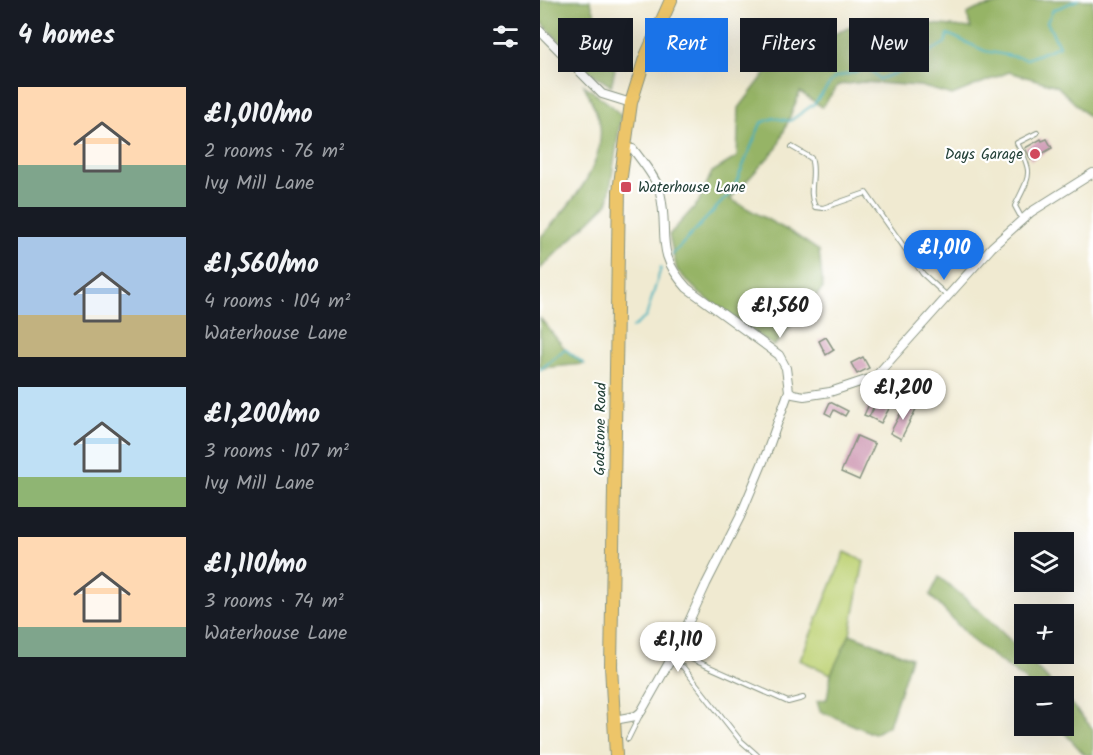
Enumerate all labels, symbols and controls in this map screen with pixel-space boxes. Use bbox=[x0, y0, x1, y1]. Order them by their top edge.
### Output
text: 4 homes bbox=[18, 15, 115, 57]
chip: Buy bbox=[558, 18, 633, 72]
chip: Rent bbox=[645, 18, 728, 72]
chip: Filters bbox=[740, 18, 837, 72]
chip: New bbox=[849, 18, 929, 72]
icon: filters bbox=[489, 20, 522, 53]
text: £1,010/mo bbox=[204, 94, 313, 136]
icon: home bbox=[66, 111, 138, 183]
text: 2 rooms · 76 m² bbox=[204, 136, 344, 168]
place label: Days Garage bbox=[945, 143, 1023, 167]
marker: Days Garage bbox=[1028, 147, 1042, 161]
text: Ivy Mill Lane bbox=[204, 168, 314, 200]
place label: Waterhouse Lane bbox=[638, 176, 746, 200]
marker: Waterhouse Lane bbox=[619, 180, 633, 194]
pin: £1,010 bbox=[895, 230, 993, 281]
text: £1,010 bbox=[918, 233, 970, 265]
text: £1,560/mo bbox=[204, 244, 319, 286]
icon: home bbox=[66, 261, 138, 333]
text: 4 rooms · 104 m² bbox=[204, 286, 350, 318]
pin: £1,560 bbox=[731, 288, 829, 339]
text: £1,560 bbox=[751, 291, 809, 323]
text: Waterhouse Lane bbox=[204, 318, 347, 350]
pin: £1,200 bbox=[854, 370, 952, 421]
text: £1,200 bbox=[874, 373, 932, 405]
street label: Godstone Road bbox=[588, 382, 614, 476]
text: £1,200/mo bbox=[204, 394, 320, 436]
icon: home bbox=[66, 411, 138, 483]
text: 3 rooms · 107 m² bbox=[204, 436, 349, 468]
text: Ivy Mill Lane bbox=[204, 468, 314, 500]
map controls bbox=[1014, 532, 1074, 736]
button: layers bbox=[1014, 532, 1074, 592]
text: £1,110/mo bbox=[204, 544, 307, 586]
icon: home bbox=[66, 561, 138, 633]
text: 3 rooms · 74 m² bbox=[204, 586, 344, 618]
button: + bbox=[1014, 604, 1074, 664]
text: Waterhouse Lane bbox=[204, 618, 347, 650]
pin: £1,110 bbox=[629, 622, 727, 673]
text: £1,110 bbox=[654, 625, 702, 657]
button: − bbox=[1014, 676, 1074, 736]

